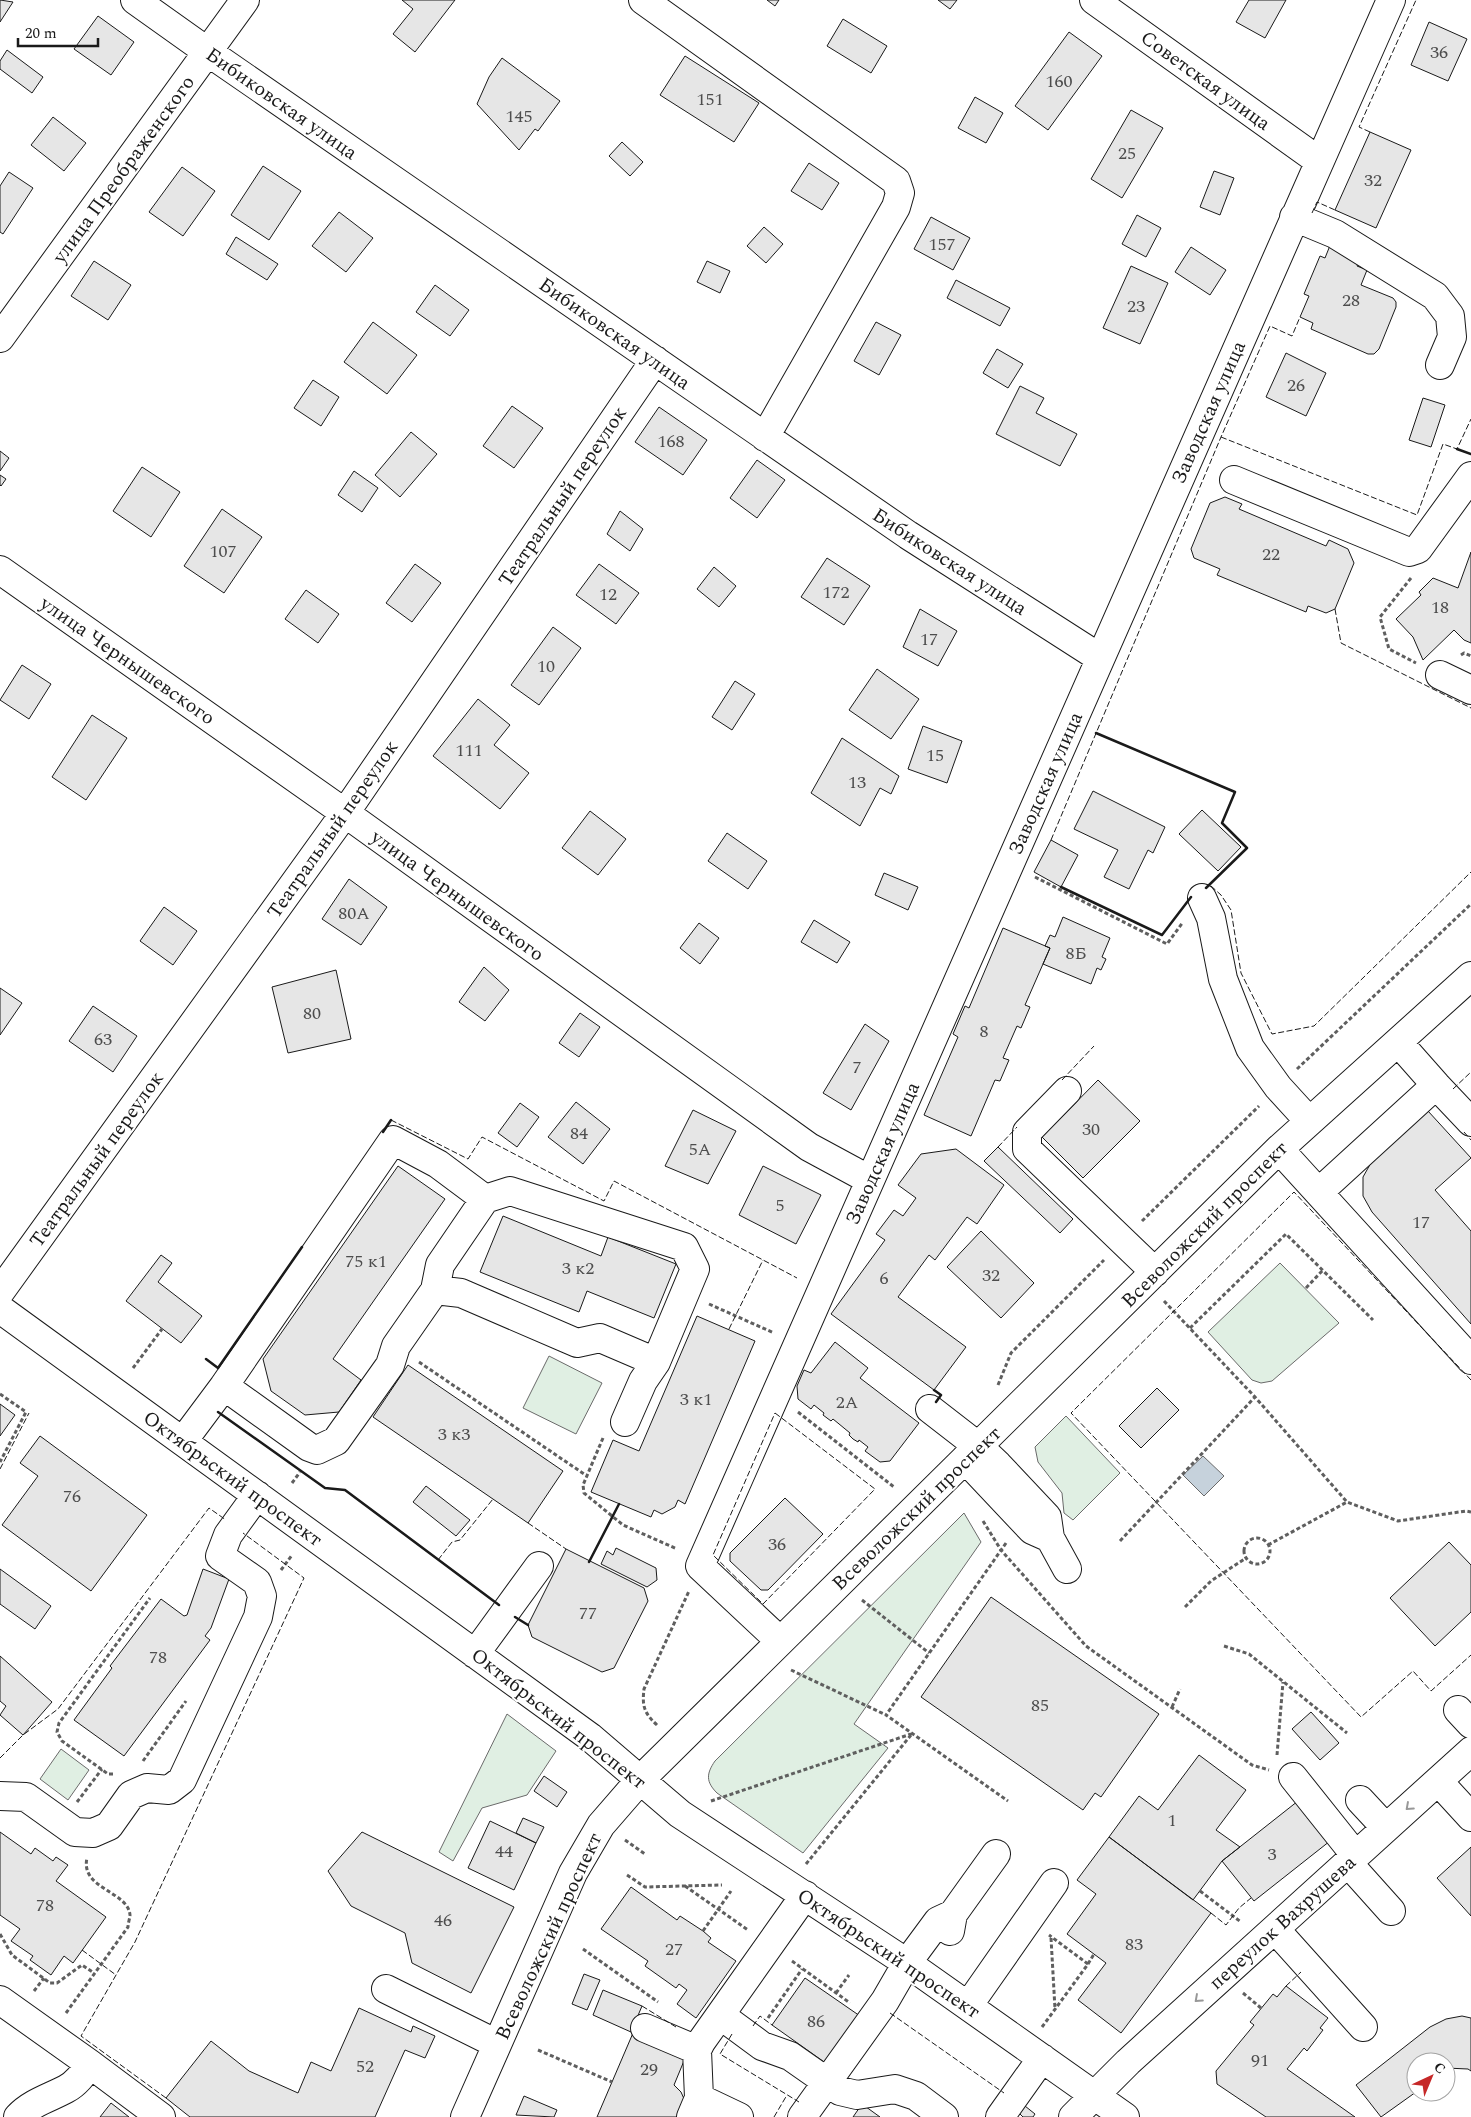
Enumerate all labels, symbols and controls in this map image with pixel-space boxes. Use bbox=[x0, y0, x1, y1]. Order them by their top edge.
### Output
scale bar bbox=[18, 15, 98, 47]
text: 20 m bbox=[25, 22, 57, 45]
street label: Советская улица bbox=[1134, 23, 1277, 139]
house number: 36 bbox=[1430, 39, 1448, 66]
street label: Бибиковская улица bbox=[199, 40, 364, 168]
house number: 160 bbox=[1046, 68, 1073, 95]
street label: улица Преображенского bbox=[45, 69, 202, 271]
house number: 151 bbox=[697, 86, 724, 113]
house number: 145 bbox=[506, 103, 533, 130]
house number: 25 bbox=[1118, 140, 1136, 167]
house number: 32 bbox=[1364, 167, 1382, 194]
house number: 157 bbox=[929, 231, 956, 258]
street label: Бибиковская улица bbox=[532, 270, 697, 398]
house number: 28 bbox=[1342, 287, 1360, 314]
house number: 23 bbox=[1127, 293, 1145, 320]
street label: Заводская улица bbox=[1164, 336, 1254, 489]
house number: 26 bbox=[1287, 372, 1305, 399]
street label: Театральный переулок bbox=[491, 400, 635, 593]
house number: 168 bbox=[658, 428, 685, 455]
street label: Бибиковская улица bbox=[866, 500, 1033, 623]
house number: 107 bbox=[210, 538, 237, 565]
house number: 22 bbox=[1262, 541, 1280, 568]
house number: 172 bbox=[823, 579, 850, 606]
house number: 12 bbox=[599, 581, 617, 608]
street label: улица Чернышевского bbox=[33, 588, 221, 733]
house number: 18 bbox=[1431, 594, 1449, 621]
house number: 17 bbox=[920, 626, 938, 653]
house number: 10 bbox=[537, 653, 555, 680]
street label: Заводская улица bbox=[1001, 707, 1091, 860]
street label: Театральный переулок bbox=[260, 734, 406, 925]
house number: 111 bbox=[456, 737, 483, 764]
house number: 15 bbox=[926, 742, 944, 769]
house number: 13 bbox=[848, 769, 866, 796]
street label: улица Чернышевского bbox=[364, 822, 550, 969]
house number: 80А bbox=[338, 900, 370, 927]
house number: 8Б bbox=[1065, 940, 1087, 967]
house number: 80 bbox=[303, 1000, 321, 1027]
house number: 8 bbox=[980, 1018, 989, 1045]
house number: 63 bbox=[94, 1026, 112, 1053]
house number: 7 bbox=[853, 1054, 862, 1081]
street label: Театральный переулок bbox=[22, 1065, 171, 1254]
street label: Заводская улица bbox=[838, 1077, 928, 1230]
house number: 30 bbox=[1082, 1116, 1100, 1143]
house number: 84 bbox=[570, 1120, 588, 1147]
street label: Всеволожский проспект bbox=[1114, 1134, 1295, 1315]
house number: 5А bbox=[689, 1136, 711, 1163]
house number: 5 bbox=[776, 1192, 785, 1219]
house number: 17 bbox=[1412, 1209, 1430, 1236]
house number: 75 к1 bbox=[345, 1248, 387, 1275]
house number: 3 к2 bbox=[562, 1255, 594, 1282]
house number: 32 bbox=[982, 1262, 1000, 1289]
house number: 6 bbox=[880, 1265, 889, 1292]
house number: 3 к1 bbox=[680, 1386, 712, 1413]
house number: 2А bbox=[836, 1389, 858, 1416]
street label: Октябрьский проспект bbox=[136, 1403, 329, 1554]
street label: Всеволожский проспект bbox=[825, 1419, 1008, 1598]
house number: 3 к3 bbox=[438, 1421, 470, 1448]
house number: 76 bbox=[63, 1483, 81, 1510]
house number: 36 bbox=[768, 1531, 786, 1558]
house number: 77 bbox=[579, 1600, 597, 1627]
street label: Октябрьский проспект bbox=[464, 1641, 653, 1797]
house number: 78 bbox=[149, 1644, 167, 1671]
house number: 85 bbox=[1031, 1692, 1049, 1719]
one-way arrow bbox=[1406, 1801, 1415, 1810]
house number: 1 bbox=[1168, 1807, 1177, 1834]
street label: Всеволожский проспект bbox=[488, 1828, 610, 2045]
house number: 44 bbox=[495, 1838, 513, 1865]
house number: 3 bbox=[1268, 1841, 1277, 1868]
street label: переулок Вахрушева bbox=[1202, 1848, 1363, 1997]
street label: Октябрьский проспект bbox=[791, 1881, 986, 2027]
house number: 78 bbox=[36, 1892, 54, 1919]
house number: 46 bbox=[434, 1907, 452, 1934]
house number: 83 bbox=[1125, 1931, 1143, 1958]
house number: 27 bbox=[665, 1936, 683, 1963]
one-way arrow bbox=[1194, 1993, 1203, 2002]
house number: 86 bbox=[807, 2008, 825, 2035]
house number: 91 bbox=[1251, 2047, 1269, 2074]
north arrow bbox=[1406, 2052, 1456, 2102]
house number: 52 bbox=[356, 2053, 374, 2080]
house number: 29 bbox=[640, 2056, 658, 2083]
text: С bbox=[1429, 2057, 1451, 2079]

